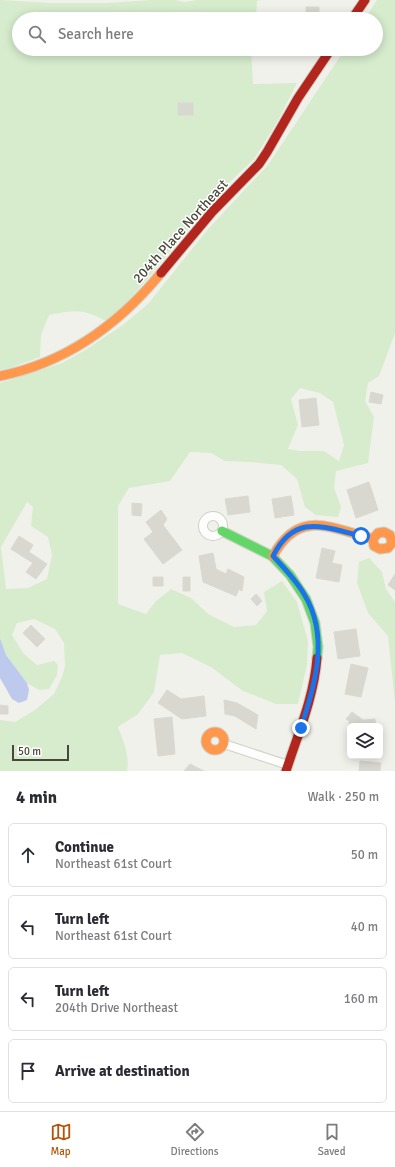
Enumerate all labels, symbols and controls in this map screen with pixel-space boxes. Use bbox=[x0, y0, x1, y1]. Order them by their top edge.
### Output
search box bbox=[12, 12, 383, 56]
icon: search bbox=[26, 23, 48, 45]
text: Search here bbox=[58, 25, 134, 43]
street label: 204th Place Northeast bbox=[129, 176, 232, 287]
route start bbox=[352, 527, 370, 545]
route end bbox=[292, 719, 310, 737]
map controls bbox=[347, 723, 383, 759]
button: layers bbox=[347, 723, 383, 759]
scale bar bbox=[12, 743, 69, 762]
text: 50 m bbox=[18, 745, 41, 758]
text: 4 min bbox=[16, 787, 57, 808]
text: Walk · 250 m bbox=[308, 789, 379, 805]
text: Continue bbox=[55, 838, 114, 856]
icon: ahead bbox=[17, 844, 39, 866]
text: 50 m bbox=[351, 847, 378, 863]
text: Northeast 61st Court bbox=[55, 856, 172, 872]
text: Turn left bbox=[55, 910, 109, 928]
icon: left bbox=[17, 916, 39, 938]
text: 40 m bbox=[351, 919, 378, 935]
text: Northeast 61st Court bbox=[55, 928, 172, 944]
text: Turn left bbox=[55, 982, 109, 1000]
icon: left bbox=[17, 988, 39, 1010]
text: 160 m bbox=[344, 991, 378, 1007]
text: 204th Drive Northeast bbox=[55, 1000, 178, 1016]
icon: arrive bbox=[17, 1060, 39, 1082]
text: Arrive at destination bbox=[55, 1062, 190, 1080]
tab: Map bbox=[50, 1121, 72, 1158]
tab: Directions bbox=[171, 1121, 219, 1158]
tab: Saved bbox=[318, 1121, 345, 1158]

